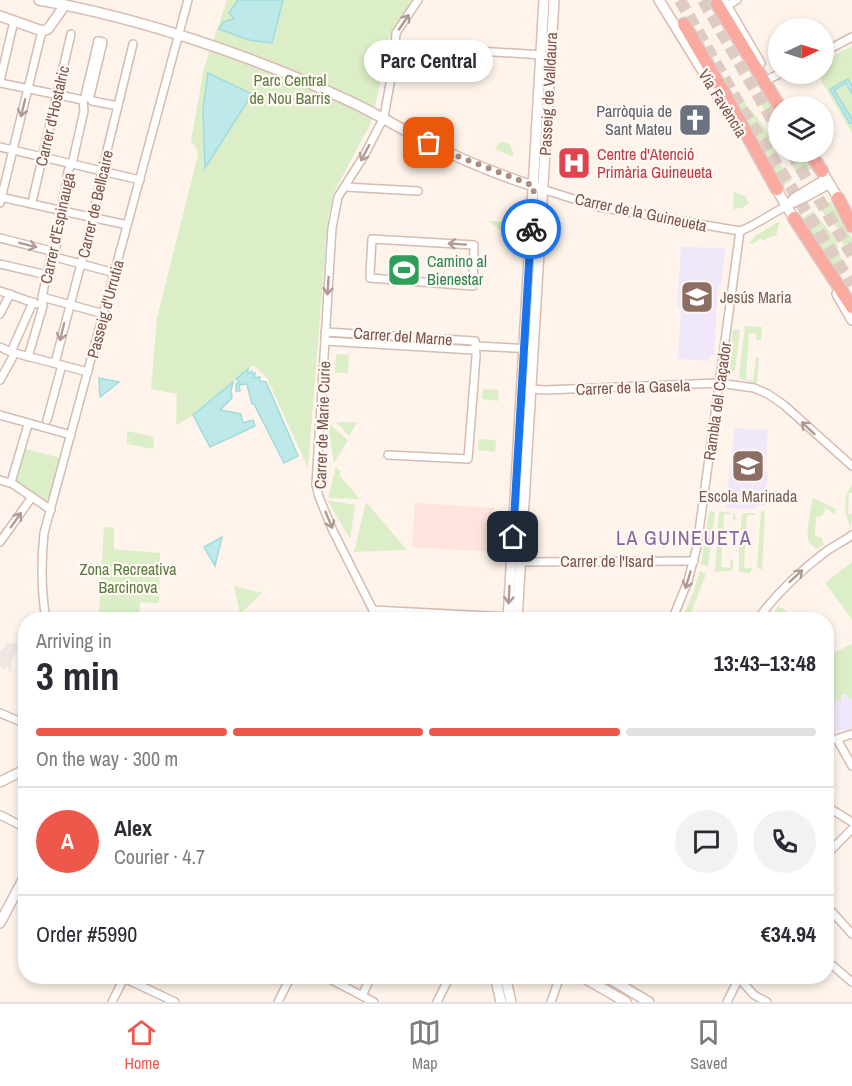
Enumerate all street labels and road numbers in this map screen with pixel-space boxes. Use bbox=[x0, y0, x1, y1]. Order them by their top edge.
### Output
street label: Passeig de Valldaura bbox=[534, 31, 562, 156]
street label: Carrer d'Hostalric bbox=[30, 63, 74, 168]
street label: Via Favència bbox=[693, 65, 753, 142]
street label: Carrer de Bellcaire bbox=[72, 148, 118, 260]
street label: Carrer d'Espinauga bbox=[34, 170, 80, 286]
street label: Carrer de la Guineueta bbox=[573, 187, 710, 237]
street label: Passeig d'Urrutia bbox=[81, 257, 129, 361]
street label: Carrer del Marne bbox=[353, 322, 453, 350]
street label: Rambla del Caçador bbox=[698, 340, 736, 462]
street label: Carrer de Marie Curie bbox=[309, 360, 335, 490]
street label: Carrer de la Gasela bbox=[575, 374, 691, 400]
street label: Carrer de l'Isard bbox=[560, 550, 654, 572]

